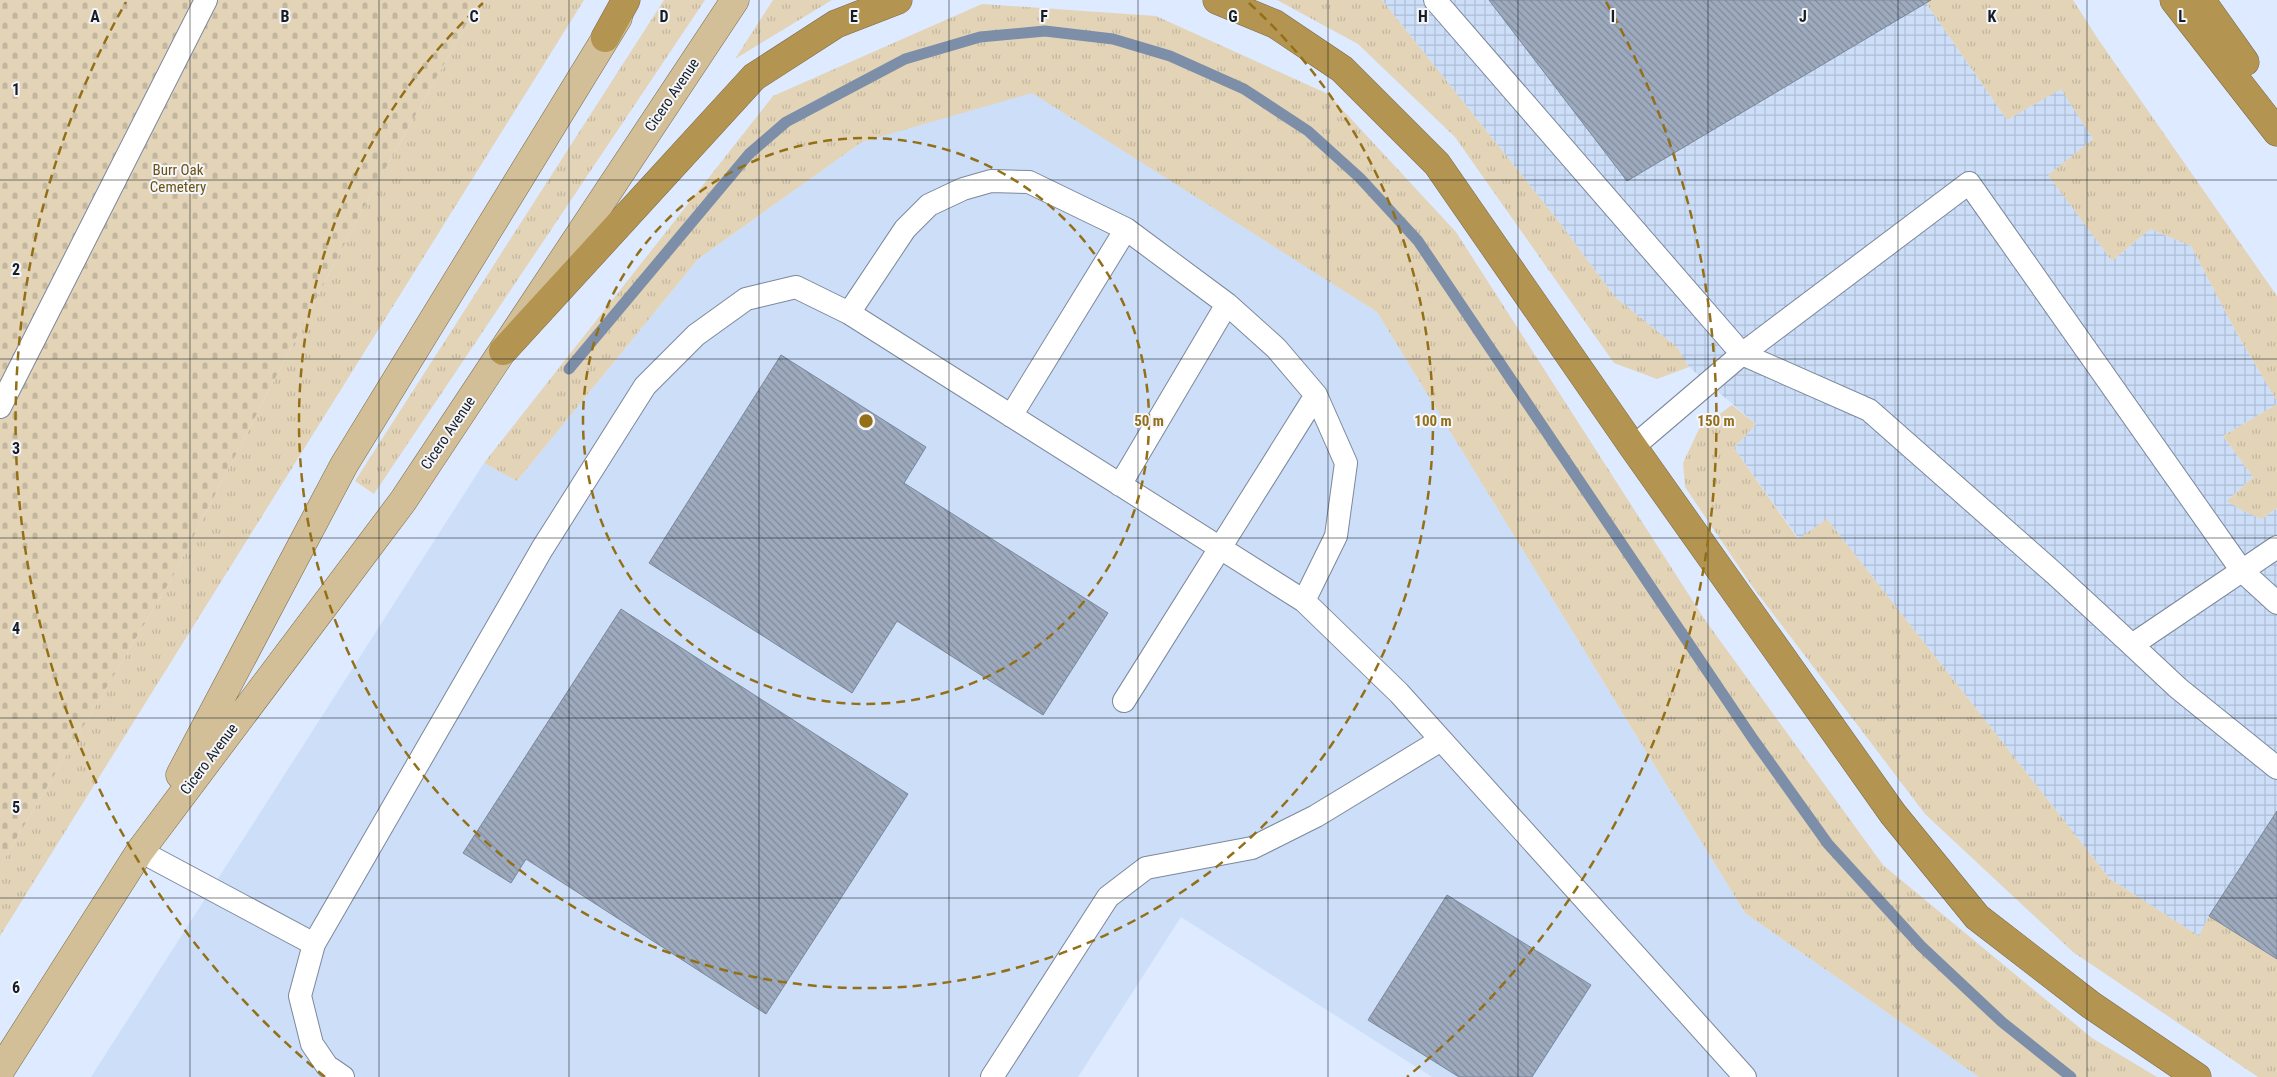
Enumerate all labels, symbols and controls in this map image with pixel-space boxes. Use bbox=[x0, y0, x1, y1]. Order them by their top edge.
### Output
text: A bbox=[90, 7, 100, 26]
text: B bbox=[281, 7, 290, 26]
text: C bbox=[469, 7, 479, 26]
text: D bbox=[659, 7, 669, 26]
text: E bbox=[850, 7, 858, 26]
text: F bbox=[1040, 7, 1048, 26]
text: G bbox=[1228, 7, 1238, 26]
text: H bbox=[1418, 7, 1428, 26]
text: I bbox=[1611, 7, 1615, 26]
text: J bbox=[1799, 7, 1807, 26]
text: K bbox=[1988, 7, 1997, 26]
text: L bbox=[2178, 7, 2186, 26]
street label: Cicero Avenue bbox=[641, 55, 703, 135]
text: 1 bbox=[12, 80, 20, 99]
park label: Burr Oak Cemetery bbox=[150, 161, 206, 196]
text: 2 bbox=[12, 260, 20, 279]
street label: Cicero Avenue bbox=[417, 393, 479, 473]
centre of rings bbox=[857, 412, 875, 430]
text: 50 m bbox=[1134, 412, 1164, 430]
text: 100 m bbox=[1414, 412, 1452, 430]
text: 150 m bbox=[1697, 412, 1735, 430]
text: 3 bbox=[12, 439, 20, 458]
text: 4 bbox=[12, 619, 20, 638]
street label: Cicero Avenue bbox=[176, 720, 242, 798]
text: 5 bbox=[12, 798, 20, 817]
text: 6 bbox=[12, 978, 20, 997]

